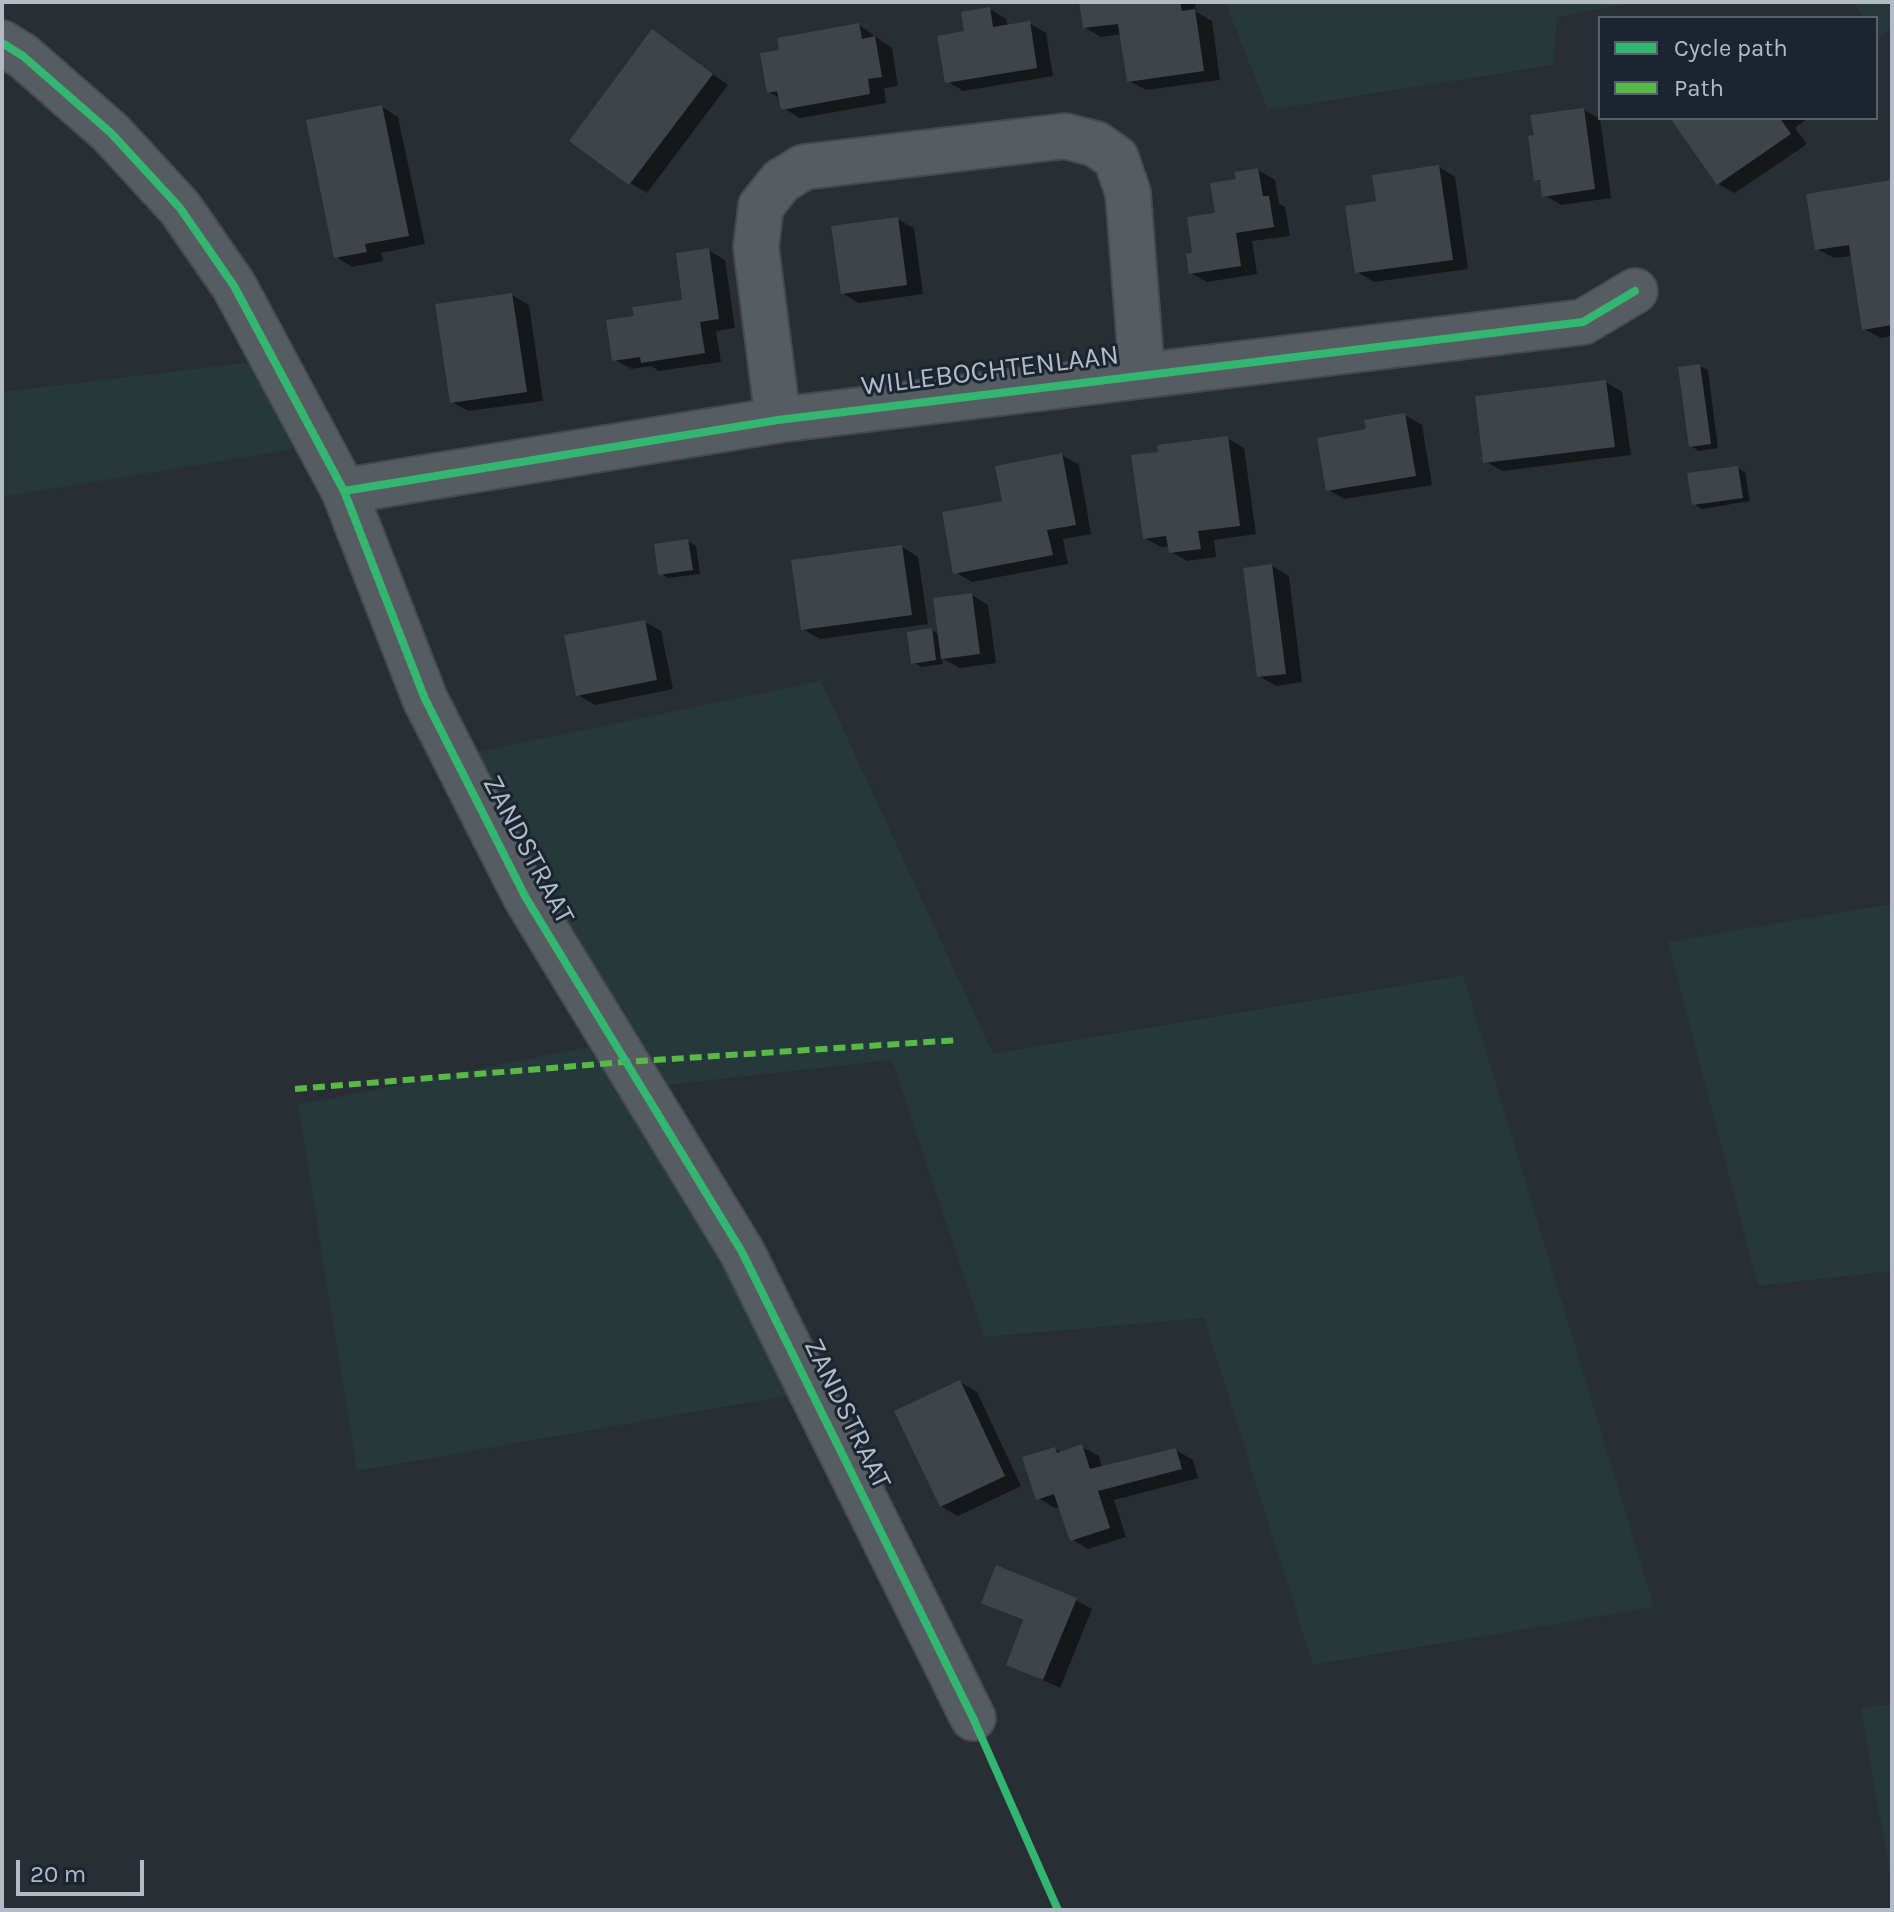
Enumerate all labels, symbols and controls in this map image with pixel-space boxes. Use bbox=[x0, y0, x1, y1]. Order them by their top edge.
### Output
legend bbox=[1598, 16, 1878, 120]
text: Cycle path bbox=[1674, 34, 1788, 62]
text: Path bbox=[1674, 74, 1724, 102]
street label: WILLEBOCHTENLAAN bbox=[859, 339, 1121, 403]
street label: ZANDSTRAAT bbox=[475, 770, 581, 930]
street label: ZANDSTRAAT bbox=[796, 1333, 898, 1495]
scale bar bbox=[20, 1844, 148, 1894]
text: 20 m bbox=[30, 1860, 86, 1888]

